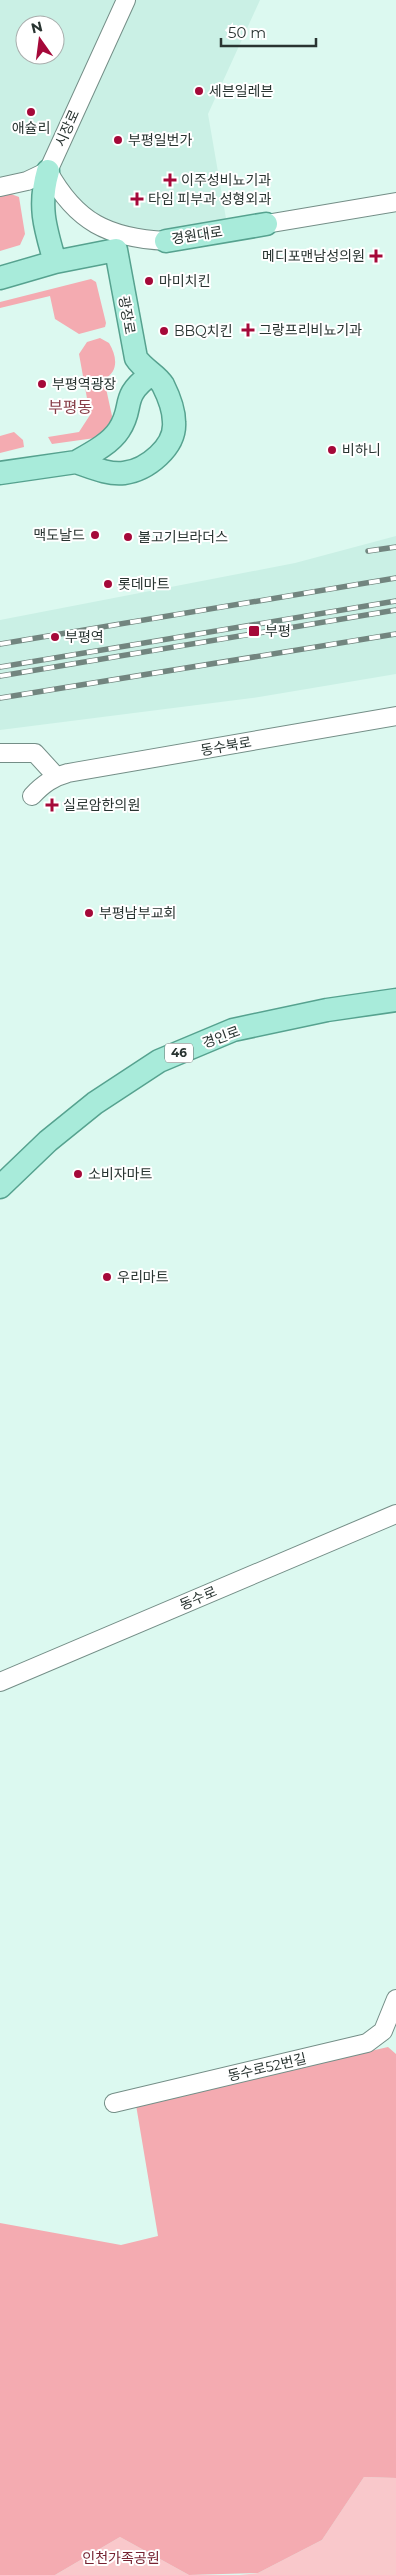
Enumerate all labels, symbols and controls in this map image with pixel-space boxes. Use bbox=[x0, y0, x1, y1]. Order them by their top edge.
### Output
north arrow bbox=[15, 15, 65, 65]
scale bar bbox=[221, 15, 316, 47]
text: N bbox=[29, 17, 45, 37]
text: 50 m bbox=[228, 23, 266, 42]
place label: 세븐일레븐 bbox=[209, 82, 274, 100]
marker: 세븐일레븐 bbox=[193, 85, 205, 97]
marker: 애슐리 bbox=[25, 106, 37, 118]
street label: 시장로 bbox=[51, 107, 83, 149]
place label: 애슐리 bbox=[12, 119, 50, 137]
place label: 부평일번가 bbox=[128, 131, 193, 149]
marker: 부평일번가 bbox=[112, 134, 124, 146]
place label: 이주성비뇨기과 bbox=[181, 171, 271, 189]
marker: 이주성비뇨기과 bbox=[163, 173, 177, 187]
place label: 타임 피부과 성형외과 bbox=[148, 190, 271, 208]
marker: 타임 피부과 성형외과 bbox=[130, 192, 144, 206]
street label: 경원대로 bbox=[170, 222, 224, 248]
place label: 메디포맨남성의원 bbox=[262, 247, 365, 265]
marker: 메디포맨남성의원 bbox=[369, 249, 383, 263]
place label: 마미치킨 bbox=[159, 272, 211, 290]
marker: 마미치킨 bbox=[143, 275, 155, 287]
street label: 광장로 bbox=[115, 294, 139, 336]
place label: 그랑프리비뇨기과 bbox=[259, 321, 362, 339]
place label: BBQ치킨 bbox=[174, 322, 233, 340]
marker: 그랑프리비뇨기과 bbox=[241, 323, 255, 337]
marker: BBQ치킨 bbox=[158, 325, 170, 337]
place label: 부평역광장 bbox=[52, 375, 117, 393]
marker: 부평역광장 bbox=[36, 378, 48, 390]
district label: 부평동 bbox=[48, 398, 92, 417]
place label: 비하니 bbox=[342, 441, 381, 459]
marker: 비하니 bbox=[326, 444, 338, 456]
place label: 맥도날드 bbox=[33, 526, 85, 544]
place label: 불고기브라더스 bbox=[138, 528, 228, 546]
marker: 맥도날드 bbox=[89, 529, 101, 541]
marker: 불고기브라더스 bbox=[122, 531, 134, 543]
place label: 롯데마트 bbox=[118, 575, 170, 593]
marker: 롯데마트 bbox=[102, 578, 114, 590]
place label: 부평 bbox=[265, 622, 291, 640]
marker: 부평 bbox=[247, 624, 261, 638]
place label: 부평역 bbox=[65, 628, 104, 646]
marker: 부평역 bbox=[49, 631, 61, 643]
street label: 동수북로 bbox=[199, 733, 253, 759]
place label: 실로암한의원 bbox=[63, 796, 140, 814]
marker: 실로암한의원 bbox=[45, 798, 59, 812]
place label: 부평남부교회 bbox=[99, 904, 176, 922]
marker: 부평남부교회 bbox=[83, 907, 95, 919]
street label: 경인로 bbox=[200, 1022, 242, 1052]
road number: 46 bbox=[165, 1044, 193, 1062]
place label: 소비자마트 bbox=[88, 1165, 153, 1183]
marker: 소비자마트 bbox=[72, 1168, 84, 1180]
place label: 우리마트 bbox=[117, 1268, 169, 1286]
marker: 우리마트 bbox=[101, 1271, 113, 1283]
street label: 동수로 bbox=[177, 1582, 219, 1614]
street label: 동수로52번길 bbox=[226, 2049, 308, 2085]
park label: 인천가족공원 bbox=[82, 2549, 160, 2567]

